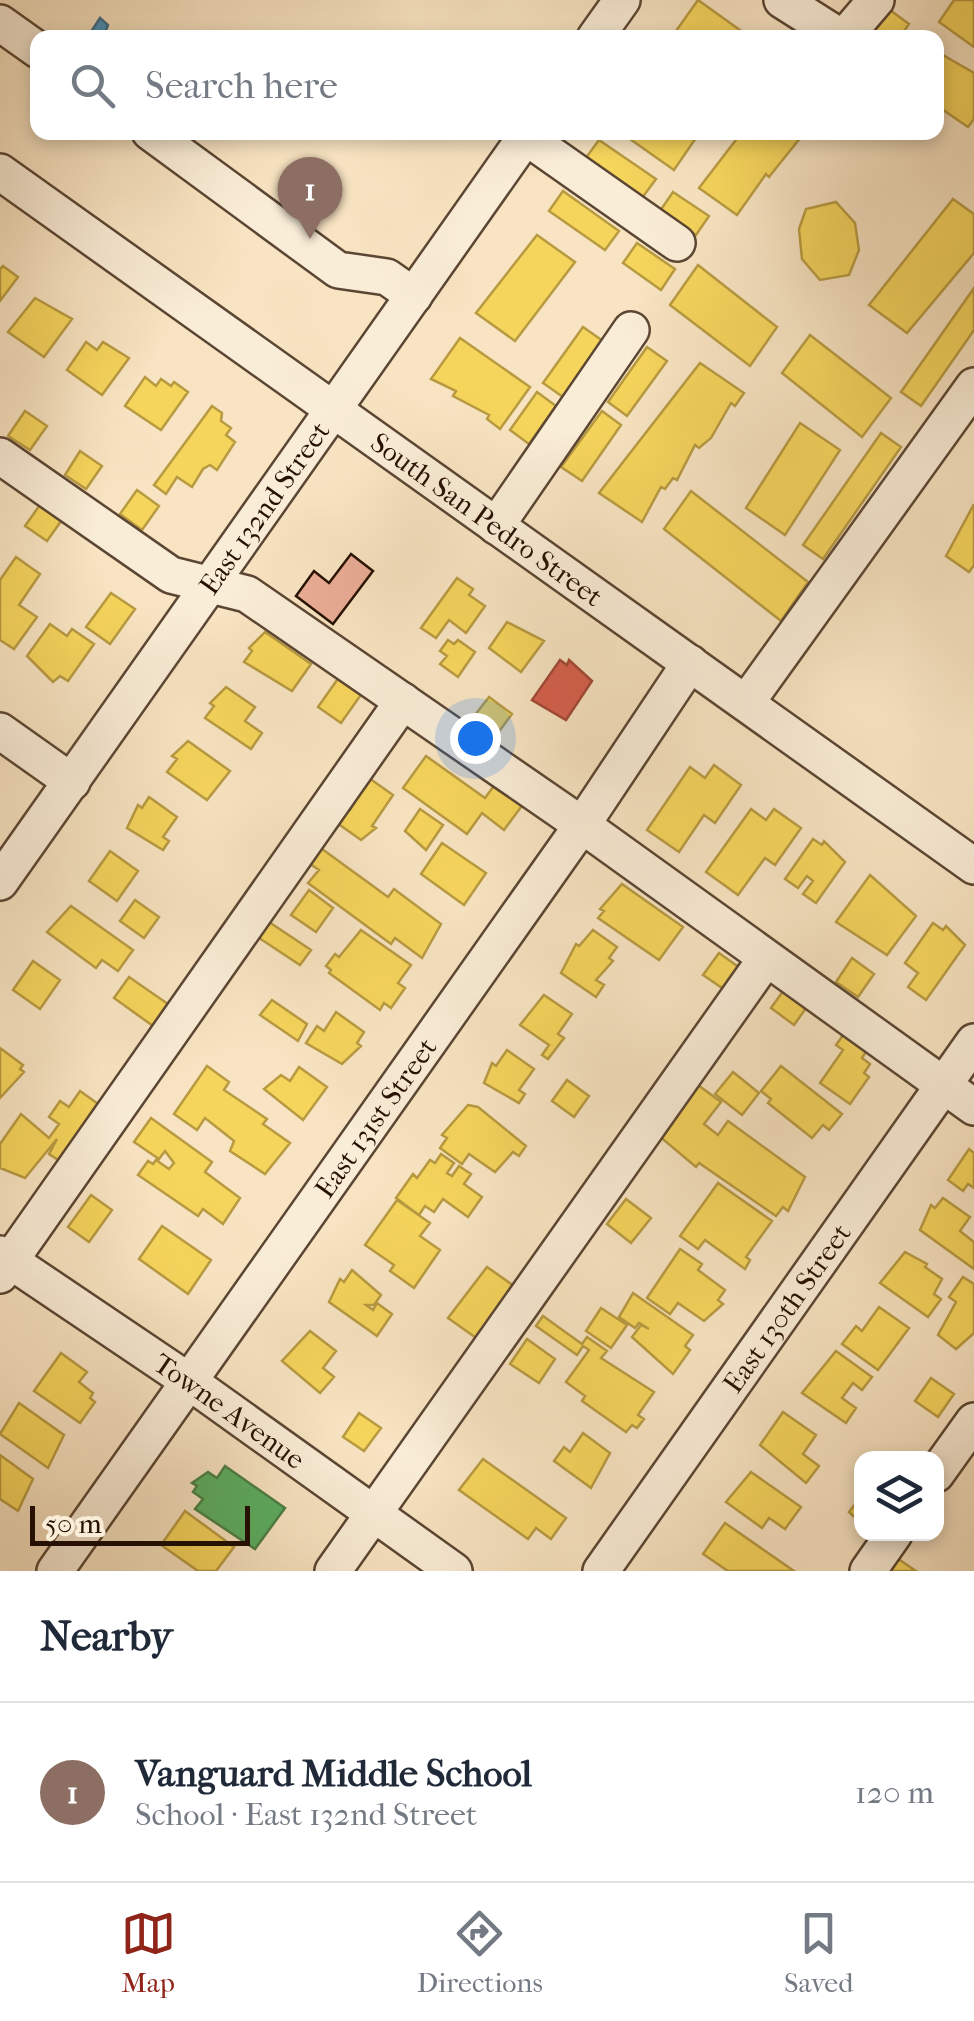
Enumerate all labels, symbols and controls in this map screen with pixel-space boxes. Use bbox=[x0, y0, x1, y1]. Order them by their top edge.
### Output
search box bbox=[30, 30, 944, 140]
icon: search bbox=[65, 58, 120, 113]
text: Search here bbox=[145, 63, 338, 108]
pin: 1 bbox=[278, 156, 342, 239]
street label: East 132nd Street bbox=[192, 415, 336, 600]
street label: South San Pedro Street bbox=[365, 425, 609, 613]
your location bbox=[450, 713, 501, 764]
street label: East 131st Street bbox=[307, 1031, 443, 1204]
street label: East 130th Street bbox=[716, 1217, 857, 1399]
street label: Towne Avenue bbox=[148, 1346, 311, 1476]
map controls bbox=[854, 1451, 944, 1541]
button: layers bbox=[854, 1451, 944, 1541]
scale bar bbox=[30, 1501, 250, 1546]
text: 50 m bbox=[45, 1507, 102, 1540]
text: Nearby bbox=[40, 1612, 172, 1661]
text: Vanguard Middle School bbox=[135, 1751, 532, 1796]
text: 1 bbox=[67, 1774, 78, 1811]
text: 120 m bbox=[855, 1774, 934, 1811]
text: School · East 132nd Street bbox=[135, 1796, 477, 1833]
tab: Map bbox=[121, 1906, 176, 1999]
tab: Directions bbox=[417, 1906, 543, 1999]
tab: Saved bbox=[784, 1906, 853, 1999]

